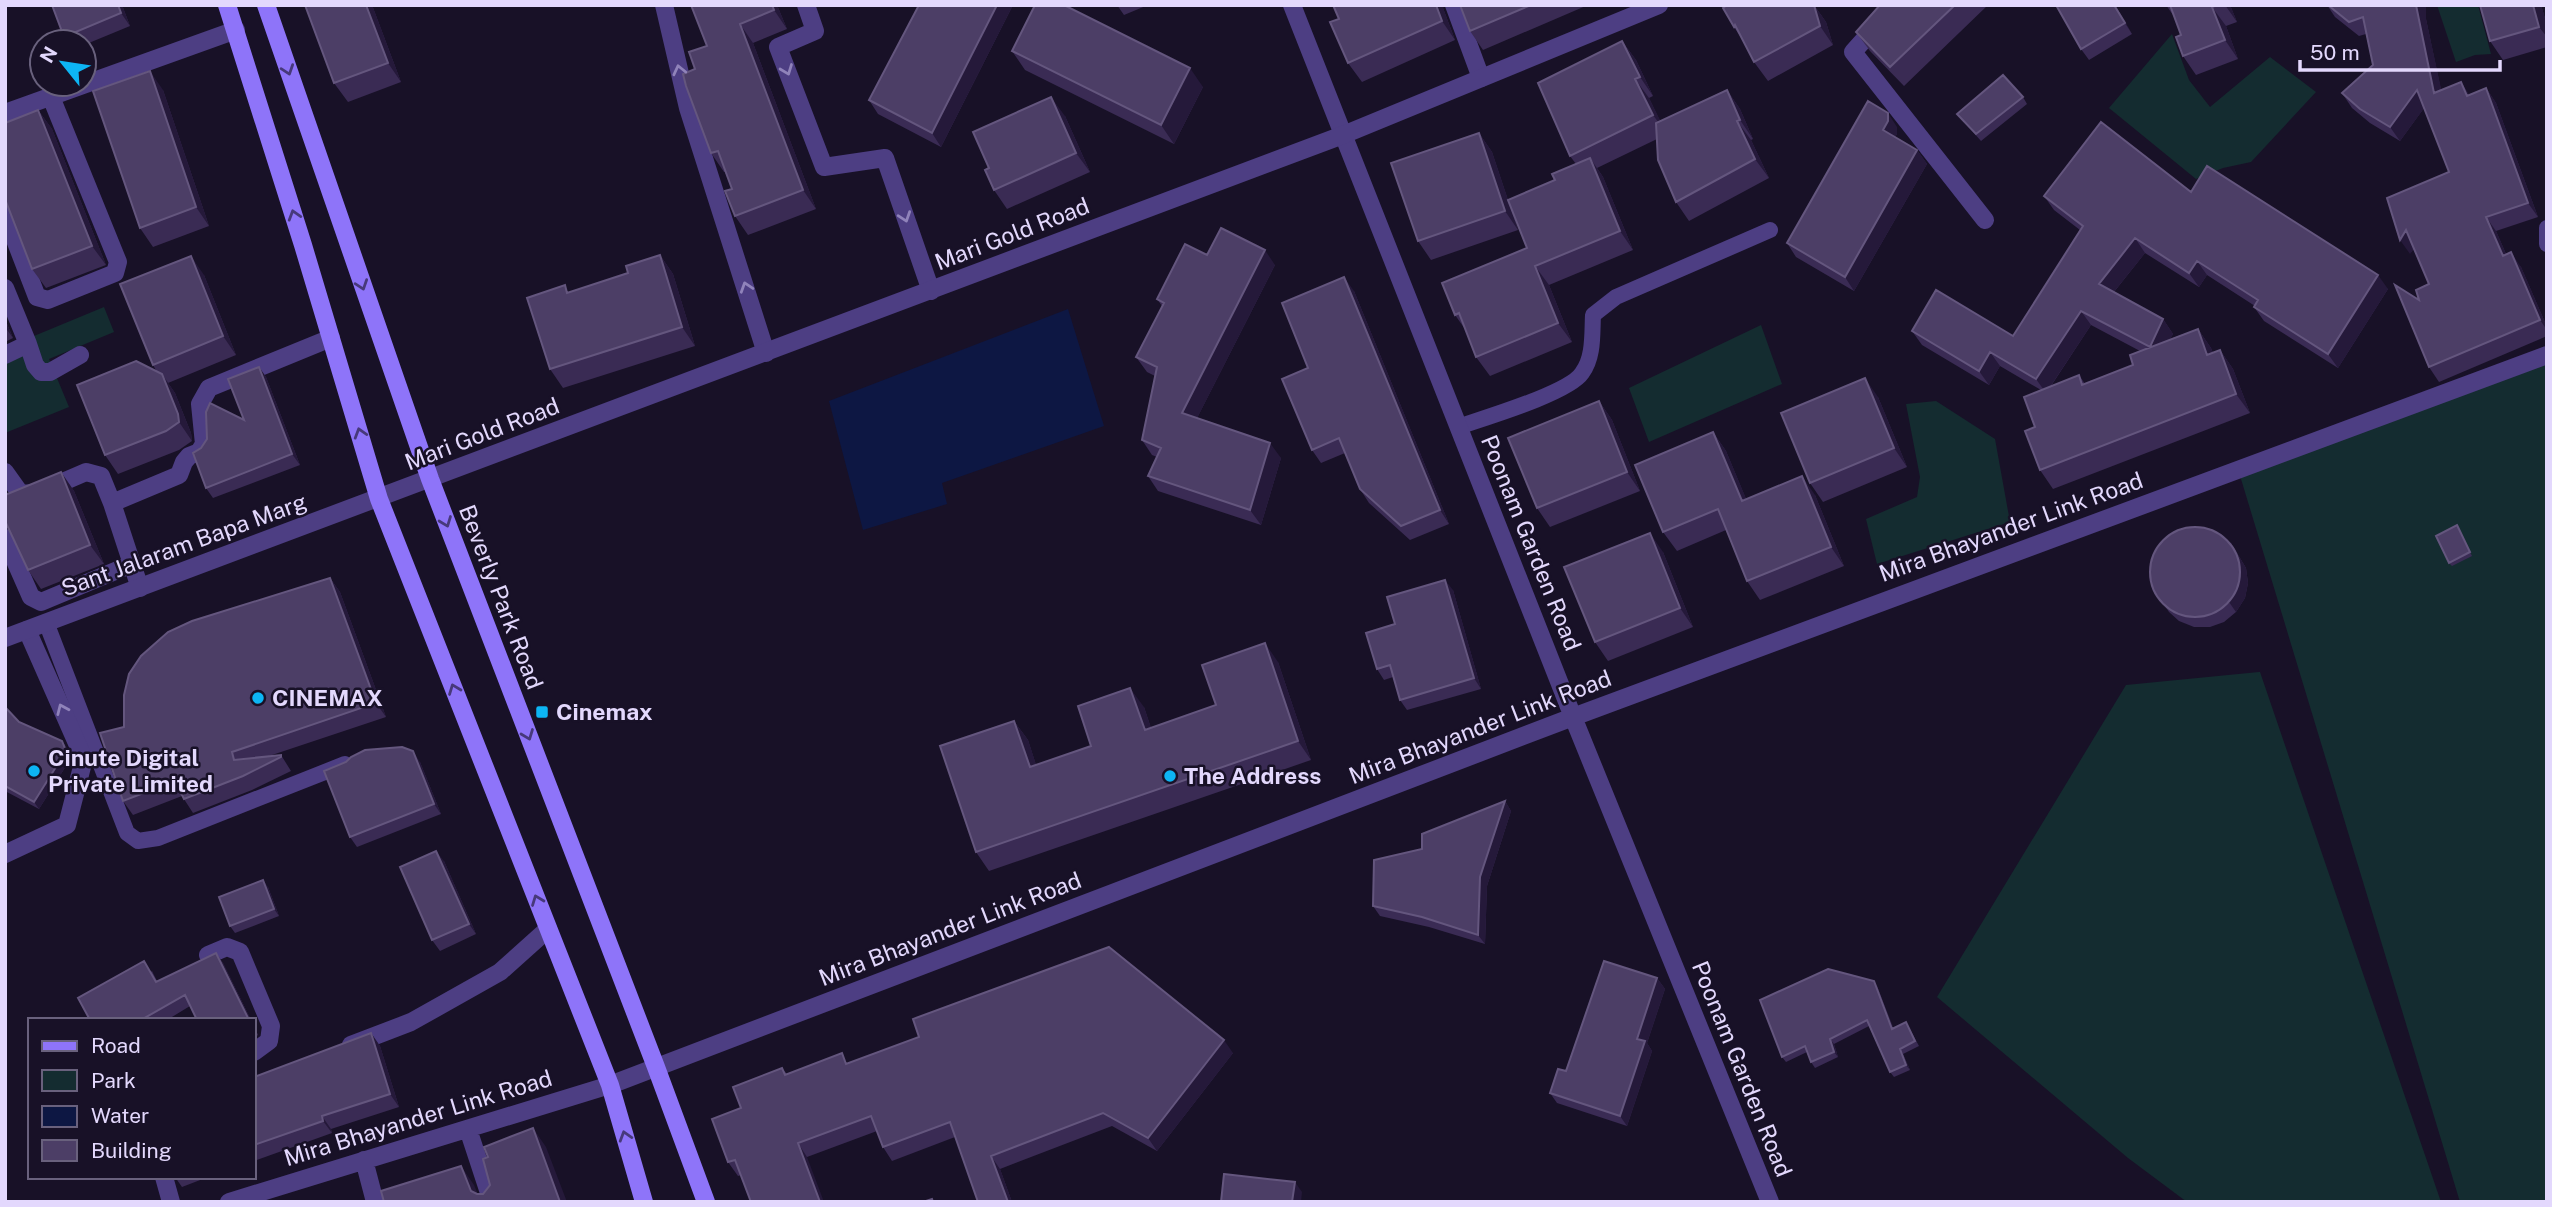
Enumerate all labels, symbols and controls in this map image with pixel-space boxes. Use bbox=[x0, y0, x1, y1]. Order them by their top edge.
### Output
north arrow bbox=[28, 28, 98, 98]
scale bar bbox=[2300, 28, 2500, 72]
text: 50 m bbox=[2310, 40, 2360, 65]
text: N bbox=[35, 43, 62, 66]
one-way arrow bbox=[280, 63, 294, 75]
one-way arrow bbox=[673, 64, 688, 76]
one-way arrow bbox=[778, 64, 792, 76]
street label: Mari Gold Road bbox=[931, 192, 1093, 275]
one-way arrow bbox=[288, 210, 302, 222]
one-way arrow bbox=[897, 210, 911, 223]
one-way arrow bbox=[354, 278, 368, 290]
one-way arrow bbox=[740, 282, 754, 294]
street label: Mari Gold Road bbox=[401, 392, 563, 475]
one-way arrow bbox=[353, 428, 368, 440]
street label: Poonam Garden Road bbox=[1476, 431, 1587, 655]
street label: Mira Bhayander Link Road bbox=[1875, 466, 2146, 587]
street label: Sant Jalaram Bapa Marg bbox=[57, 487, 310, 602]
street label: Beverly Park Road bbox=[454, 501, 549, 693]
one-way arrow bbox=[438, 516, 452, 528]
street label: Mira Bhayander Link Road bbox=[1345, 664, 1615, 789]
one-way arrow bbox=[448, 683, 462, 695]
place label: CINEMAX bbox=[272, 684, 383, 711]
marker: CINEMAX bbox=[250, 690, 266, 706]
place label: Cinemax bbox=[556, 698, 653, 725]
one-way arrow bbox=[56, 704, 70, 717]
marker: Cinemax bbox=[534, 704, 550, 720]
one-way arrow bbox=[520, 728, 534, 740]
place label: Cinute Digital Private Limited bbox=[48, 744, 213, 797]
place label: The Address bbox=[1184, 762, 1321, 789]
marker: Cinute Digital Private Limited bbox=[26, 763, 42, 779]
marker: The Address bbox=[1162, 768, 1178, 784]
street label: Mira Bhayander Link Road bbox=[815, 866, 1085, 991]
one-way arrow bbox=[532, 895, 546, 907]
street label: Poonam Garden Road bbox=[1687, 957, 1798, 1181]
legend bbox=[28, 1018, 256, 1179]
text: Road bbox=[91, 1033, 141, 1058]
street label: Mira Bhayander Link Road bbox=[281, 1064, 555, 1171]
text: Park bbox=[91, 1068, 136, 1093]
text: Water bbox=[91, 1103, 149, 1128]
one-way arrow bbox=[619, 1131, 634, 1143]
text: Building bbox=[91, 1138, 172, 1163]

